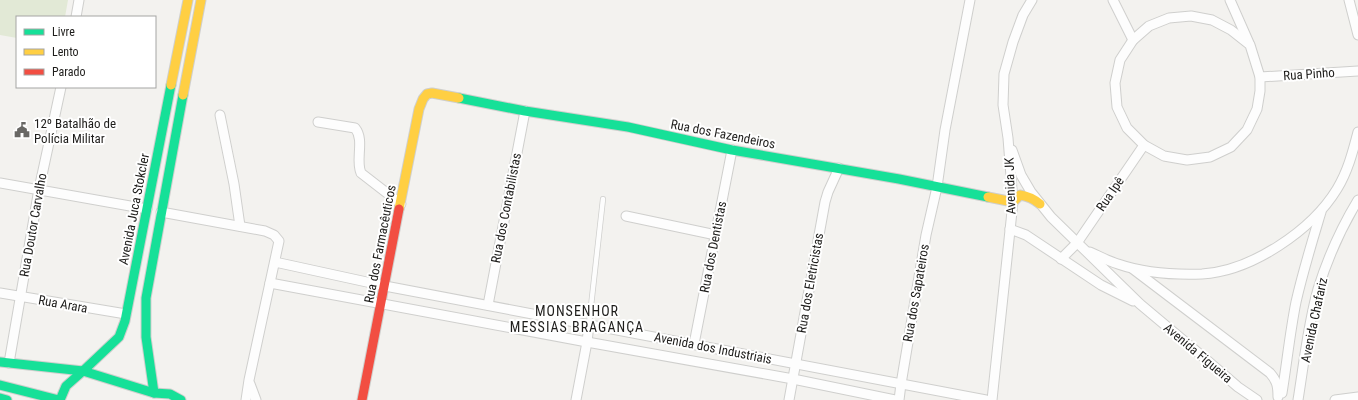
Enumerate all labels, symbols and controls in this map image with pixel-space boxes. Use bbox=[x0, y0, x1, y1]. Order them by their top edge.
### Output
legend bbox=[16, 16, 156, 88]
text: Livre bbox=[52, 25, 75, 39]
text: Lento bbox=[52, 45, 79, 59]
text: Parado bbox=[52, 65, 85, 79]
street label: Rua Pinho bbox=[1283, 65, 1335, 83]
place label: 12º Batalhão de Polícia Militar bbox=[34, 116, 116, 146]
street label: Rua dos Fazendeiros bbox=[669, 116, 777, 152]
public building icon: 12º Batalhão de Polícia Militar bbox=[13, 121, 31, 139]
street label: Avenida Juca Stokcler bbox=[116, 152, 152, 266]
street label: Rua dos Contabilistas bbox=[488, 152, 524, 264]
street label: Avenida JK bbox=[1001, 156, 1018, 215]
street label: Rua Doutor Carvalho bbox=[17, 172, 49, 278]
street label: Rua Ipê bbox=[1093, 174, 1127, 214]
street label: Rua dos Farmacêuticos bbox=[361, 184, 399, 304]
street label: Rua dos Dentistas bbox=[697, 200, 729, 294]
street label: Rua dos Eletricistas bbox=[794, 232, 826, 334]
street label: Rua dos Sapateiros bbox=[900, 243, 932, 343]
street label: Avenida Chafariz bbox=[1298, 276, 1330, 364]
street label: Rua Arara bbox=[37, 292, 89, 316]
district label: MONSENHOR MESSIAS BRAGANÇA bbox=[510, 303, 644, 335]
street label: Avenida Figueira bbox=[1161, 320, 1235, 386]
street label: Avenida dos Industriais bbox=[653, 329, 773, 367]

